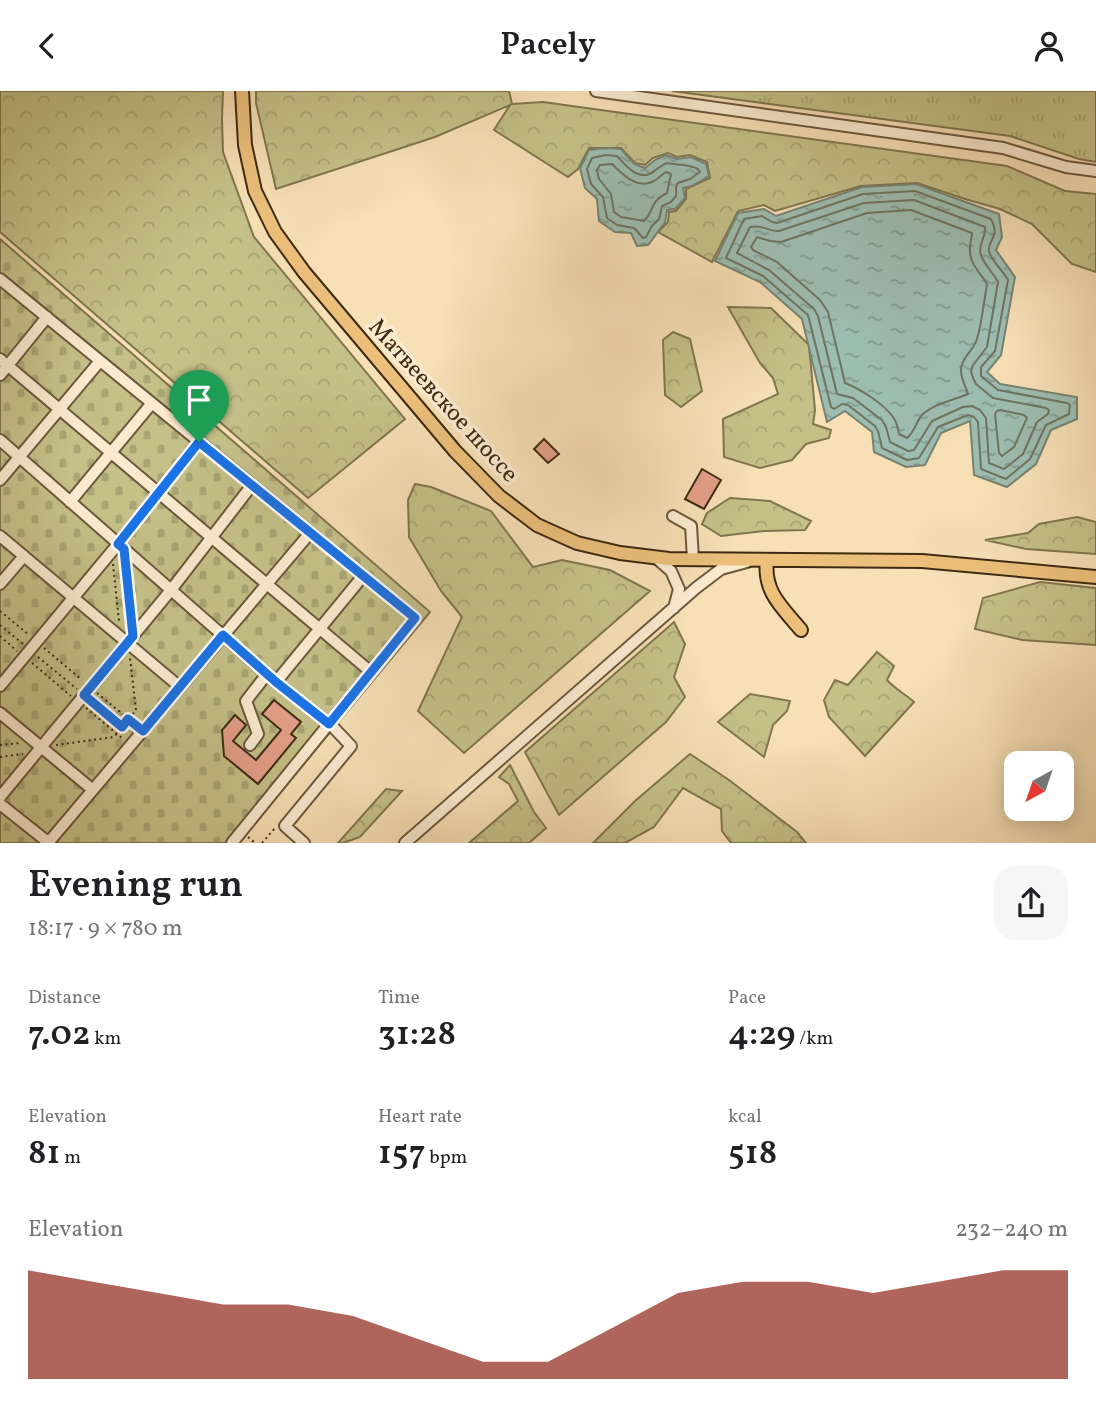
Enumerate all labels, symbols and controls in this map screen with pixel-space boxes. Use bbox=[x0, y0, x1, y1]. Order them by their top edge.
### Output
text: Pacely bbox=[500, 24, 596, 68]
icon: back bbox=[28, 27, 66, 65]
icon: person bbox=[1030, 27, 1068, 65]
street label: Матвеевское шоссе bbox=[360, 312, 525, 491]
pin bbox=[169, 370, 229, 442]
icon: arrive bbox=[180, 381, 218, 419]
north arrow bbox=[1004, 751, 1074, 821]
map controls bbox=[1004, 751, 1074, 821]
text: Evening run bbox=[28, 860, 243, 913]
button: share bbox=[994, 866, 1068, 940]
text: 18:17 · 9 × 780 m bbox=[28, 913, 183, 945]
text: Distance bbox=[28, 985, 101, 1011]
text: Time bbox=[378, 985, 420, 1011]
text: Pace bbox=[728, 985, 766, 1011]
text: 7.02 bbox=[28, 1011, 90, 1059]
text: 31:28 bbox=[378, 1011, 456, 1059]
text: 4:29 bbox=[728, 1011, 795, 1059]
text: km bbox=[90, 1026, 121, 1052]
text: /km bbox=[795, 1026, 833, 1052]
text: Elevation bbox=[28, 1104, 107, 1130]
text: Heart rate bbox=[378, 1104, 462, 1130]
text: kcal bbox=[728, 1104, 762, 1130]
text: 81 bbox=[28, 1130, 60, 1178]
text: 157 bbox=[378, 1130, 426, 1178]
text: 518 bbox=[728, 1130, 777, 1178]
text: m bbox=[60, 1145, 81, 1171]
text: bpm bbox=[426, 1145, 467, 1171]
text: Elevation bbox=[28, 1214, 124, 1246]
text: 232–240 m bbox=[955, 1214, 1068, 1246]

